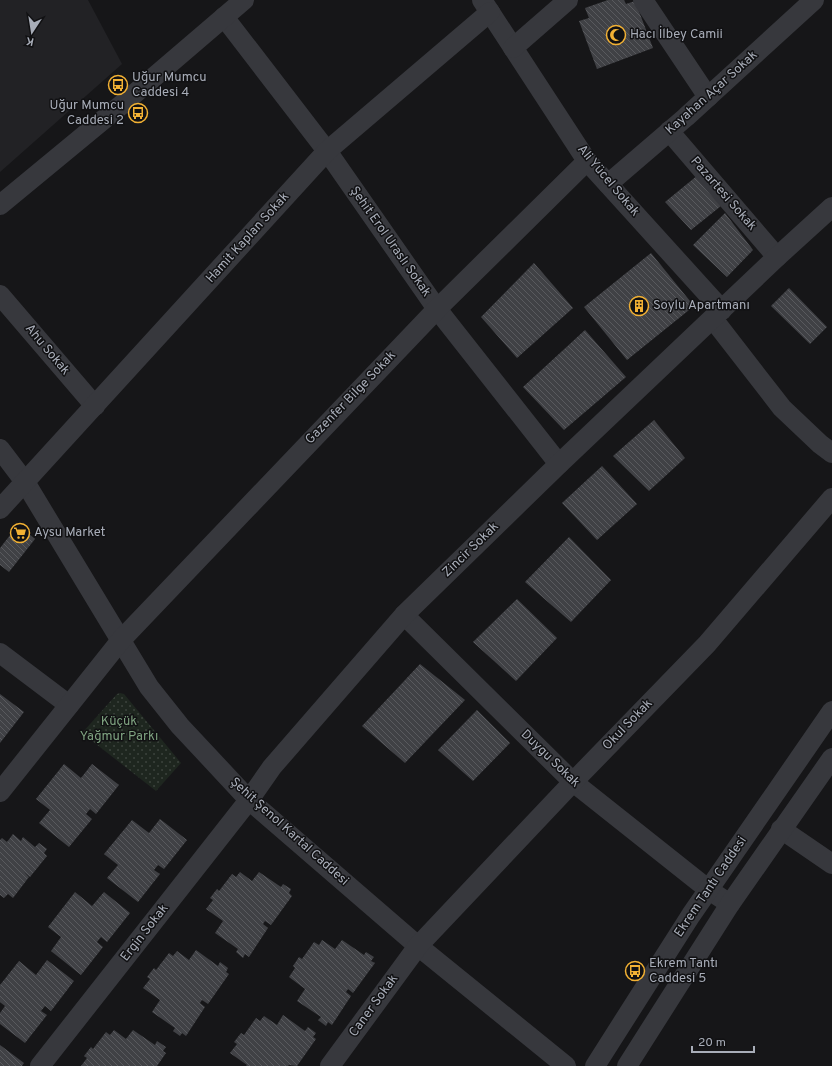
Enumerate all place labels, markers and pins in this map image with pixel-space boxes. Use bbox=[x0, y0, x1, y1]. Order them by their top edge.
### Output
mosque icon: Hacı İlbey Camii bbox=[605, 24, 627, 46]
place label: Hacı İlbey Camii bbox=[630, 25, 723, 43]
place label: Uğur Mumcu Caddesi 4 bbox=[132, 70, 207, 101]
bus stop icon: Uğur Mumcu Caddesi 4 bbox=[107, 74, 129, 96]
place label: Uğur Mumcu Caddesi 2 bbox=[49, 98, 124, 129]
bus stop icon: Uğur Mumcu Caddesi 2 bbox=[127, 102, 149, 124]
building icon: Soylu Apartmanı bbox=[628, 295, 650, 317]
place label: Soylu Apartmanı bbox=[653, 298, 750, 314]
supermarket icon: Aysu Market bbox=[9, 522, 31, 544]
place label: Aysu Market bbox=[34, 525, 106, 541]
place label: Ekrem Tantı Caddesi 5 bbox=[649, 956, 718, 987]
bus stop icon: Ekrem Tantı Caddesi 5 bbox=[624, 960, 646, 982]

